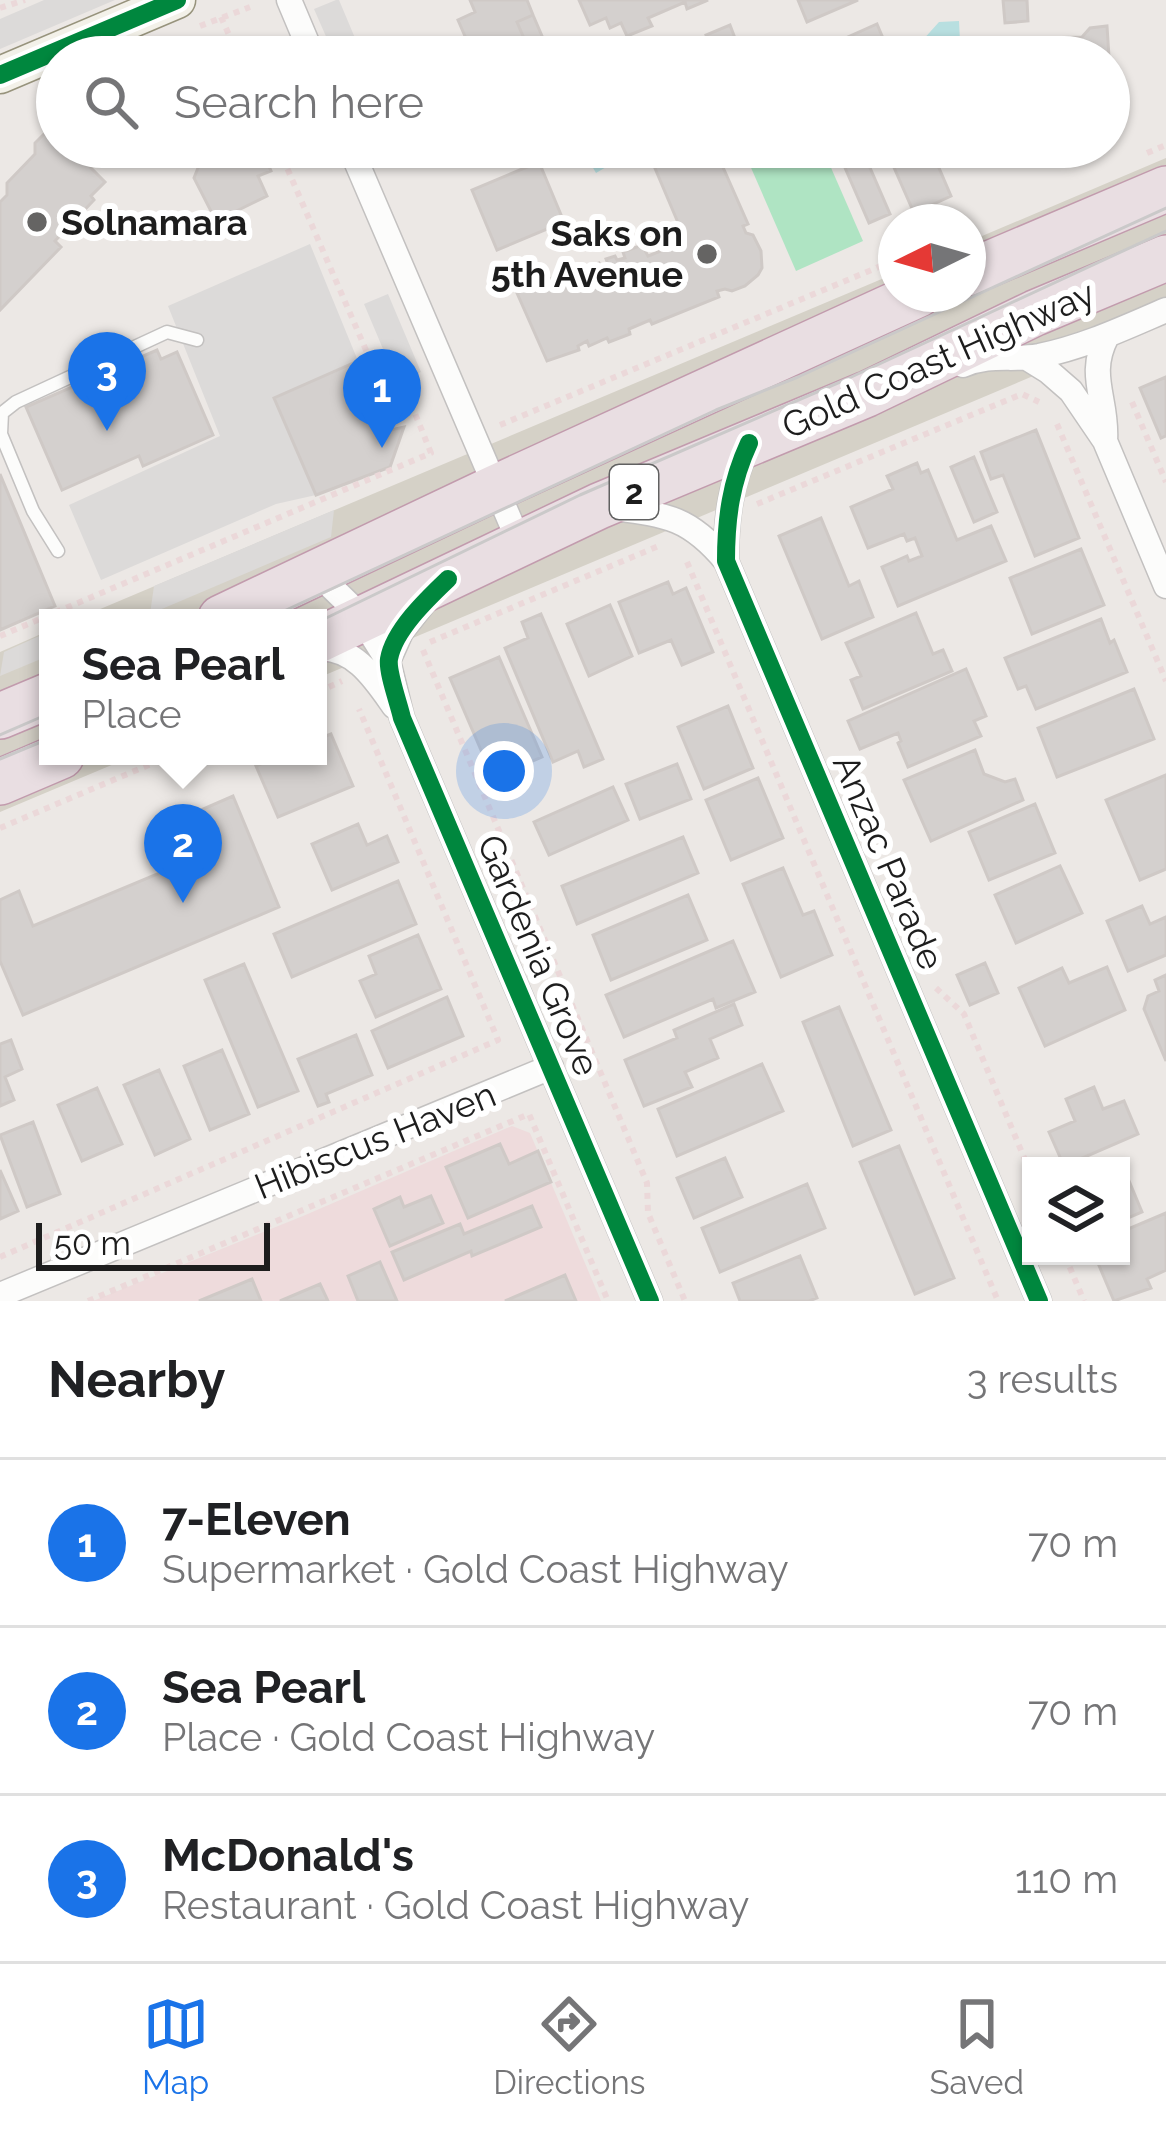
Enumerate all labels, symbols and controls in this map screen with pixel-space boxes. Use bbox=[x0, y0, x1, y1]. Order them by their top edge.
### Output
search box bbox=[36, 36, 1130, 168]
icon: search bbox=[78, 69, 144, 135]
text: Search here bbox=[174, 76, 424, 129]
place label: Solnamara bbox=[61, 201, 247, 243]
north arrow bbox=[878, 204, 986, 312]
marker: Solnamara bbox=[24, 209, 50, 235]
place label: Saks on 5th Avenue bbox=[491, 212, 683, 295]
marker: Saks on 5th Avenue bbox=[694, 241, 720, 267]
street label: Gold Coast Highway bbox=[775, 271, 1101, 447]
pin: 3 bbox=[68, 332, 146, 431]
pin: 1 bbox=[343, 349, 421, 448]
road number: 2 bbox=[610, 465, 658, 519]
popup bbox=[39, 609, 327, 765]
text: Sea Pearl bbox=[81, 638, 285, 691]
text: Place bbox=[81, 691, 182, 737]
your location bbox=[474, 741, 534, 801]
street label: Anzac Parade bbox=[825, 748, 953, 976]
pin: 2 bbox=[144, 804, 222, 903]
street label: Gardenia Grove bbox=[469, 829, 609, 1081]
street label: Hibiscus Haven bbox=[249, 1073, 501, 1207]
map controls bbox=[1022, 1157, 1130, 1265]
button: layers bbox=[1022, 1157, 1130, 1265]
scale bar bbox=[36, 1217, 270, 1270]
text: 50 m bbox=[54, 1224, 131, 1263]
text: Nearby bbox=[48, 1349, 225, 1409]
text: 3 results bbox=[967, 1356, 1118, 1402]
text: 7-Eleven bbox=[162, 1493, 351, 1546]
text: 1 bbox=[77, 1520, 97, 1566]
text: 70 m bbox=[1028, 1520, 1118, 1566]
text: Supermarket · Gold Coast Highway bbox=[162, 1546, 789, 1592]
text: Sea Pearl bbox=[162, 1661, 365, 1714]
text: 2 bbox=[76, 1688, 98, 1734]
text: 70 m bbox=[1028, 1688, 1118, 1734]
text: Place · Gold Coast Highway bbox=[162, 1714, 655, 1760]
text: McDonald's bbox=[162, 1829, 414, 1882]
text: 3 bbox=[76, 1856, 98, 1902]
text: 110 m bbox=[1015, 1856, 1118, 1902]
text: Restaurant · Gold Coast Highway bbox=[162, 1882, 749, 1928]
tab: Map bbox=[142, 1991, 209, 2102]
tab: Directions bbox=[493, 1991, 646, 2102]
tab: Saved bbox=[930, 1991, 1024, 2102]

